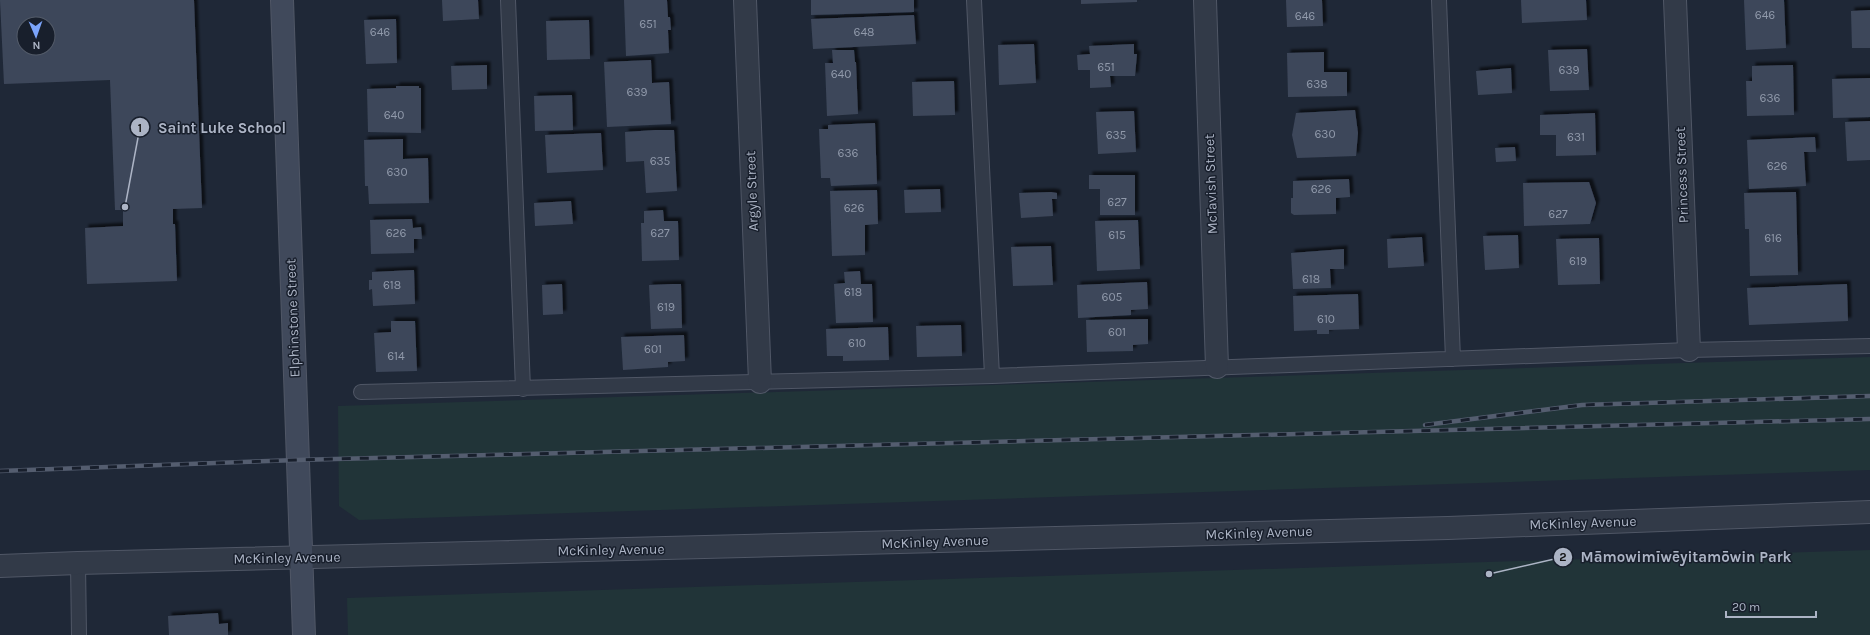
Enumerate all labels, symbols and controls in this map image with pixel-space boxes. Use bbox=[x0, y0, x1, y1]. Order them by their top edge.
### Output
house number: 646 bbox=[1755, 8, 1775, 22]
house number: 646 bbox=[1295, 9, 1315, 23]
north arrow bbox=[16, 16, 56, 56]
house number: 651 bbox=[639, 17, 657, 31]
house number: 646 bbox=[370, 25, 390, 39]
house number: 648 bbox=[854, 25, 874, 39]
text: N bbox=[32, 39, 41, 52]
house number: 651 bbox=[1097, 60, 1115, 74]
house number: 639 bbox=[1559, 63, 1579, 77]
house number: 640 bbox=[831, 67, 851, 81]
house number: 638 bbox=[1306, 77, 1328, 91]
house number: 639 bbox=[627, 85, 647, 99]
house number: 636 bbox=[1760, 91, 1781, 105]
house number: 640 bbox=[384, 108, 404, 122]
callout: Saint Luke School bbox=[130, 114, 294, 141]
text: Saint Luke School bbox=[158, 119, 286, 137]
text: 1 bbox=[138, 121, 142, 135]
house number: 630 bbox=[1314, 127, 1336, 141]
street label: Princess Street bbox=[1672, 127, 1692, 223]
house number: 635 bbox=[1106, 128, 1127, 142]
house number: 631 bbox=[1567, 130, 1585, 144]
street label: McTavish Street bbox=[1201, 133, 1221, 235]
house number: 636 bbox=[838, 146, 859, 160]
street label: Argyle Street bbox=[742, 151, 762, 231]
house number: 635 bbox=[650, 154, 671, 168]
house number: 626 bbox=[1767, 159, 1787, 173]
house number: 630 bbox=[386, 165, 408, 179]
house number: 626 bbox=[1311, 182, 1331, 196]
house number: 627 bbox=[1107, 195, 1127, 209]
house number: 626 bbox=[844, 201, 864, 215]
house number: 627 bbox=[1548, 207, 1568, 221]
house number: 626 bbox=[386, 226, 406, 240]
house number: 627 bbox=[650, 226, 670, 240]
house number: 615 bbox=[1108, 228, 1126, 242]
house number: 616 bbox=[1764, 231, 1782, 245]
house number: 619 bbox=[1569, 254, 1587, 268]
street label: Elphinstone Street bbox=[282, 258, 304, 378]
house number: 618 bbox=[1302, 272, 1320, 286]
house number: 618 bbox=[383, 278, 401, 292]
house number: 618 bbox=[844, 285, 862, 299]
house number: 605 bbox=[1102, 290, 1123, 304]
house number: 619 bbox=[657, 300, 675, 314]
house number: 610 bbox=[1317, 312, 1335, 326]
house number: 601 bbox=[1108, 325, 1126, 339]
house number: 610 bbox=[848, 336, 866, 350]
house number: 601 bbox=[644, 342, 662, 356]
house number: 614 bbox=[387, 349, 405, 363]
street label: McKinley Avenue bbox=[1529, 513, 1637, 533]
street label: McKinley Avenue bbox=[1205, 523, 1313, 543]
street label: McKinley Avenue bbox=[881, 532, 989, 552]
street label: McKinley Avenue bbox=[557, 541, 665, 559]
callout: Māmowimīwēyitamōwin Park bbox=[1553, 543, 1800, 570]
text: Māmowimīwēyitamōwin Park bbox=[1581, 548, 1792, 566]
street label: McKinley Avenue bbox=[233, 549, 341, 567]
text: 2 bbox=[1559, 550, 1567, 564]
scale bar bbox=[1726, 593, 1816, 619]
text: 20 m bbox=[1732, 600, 1760, 614]

